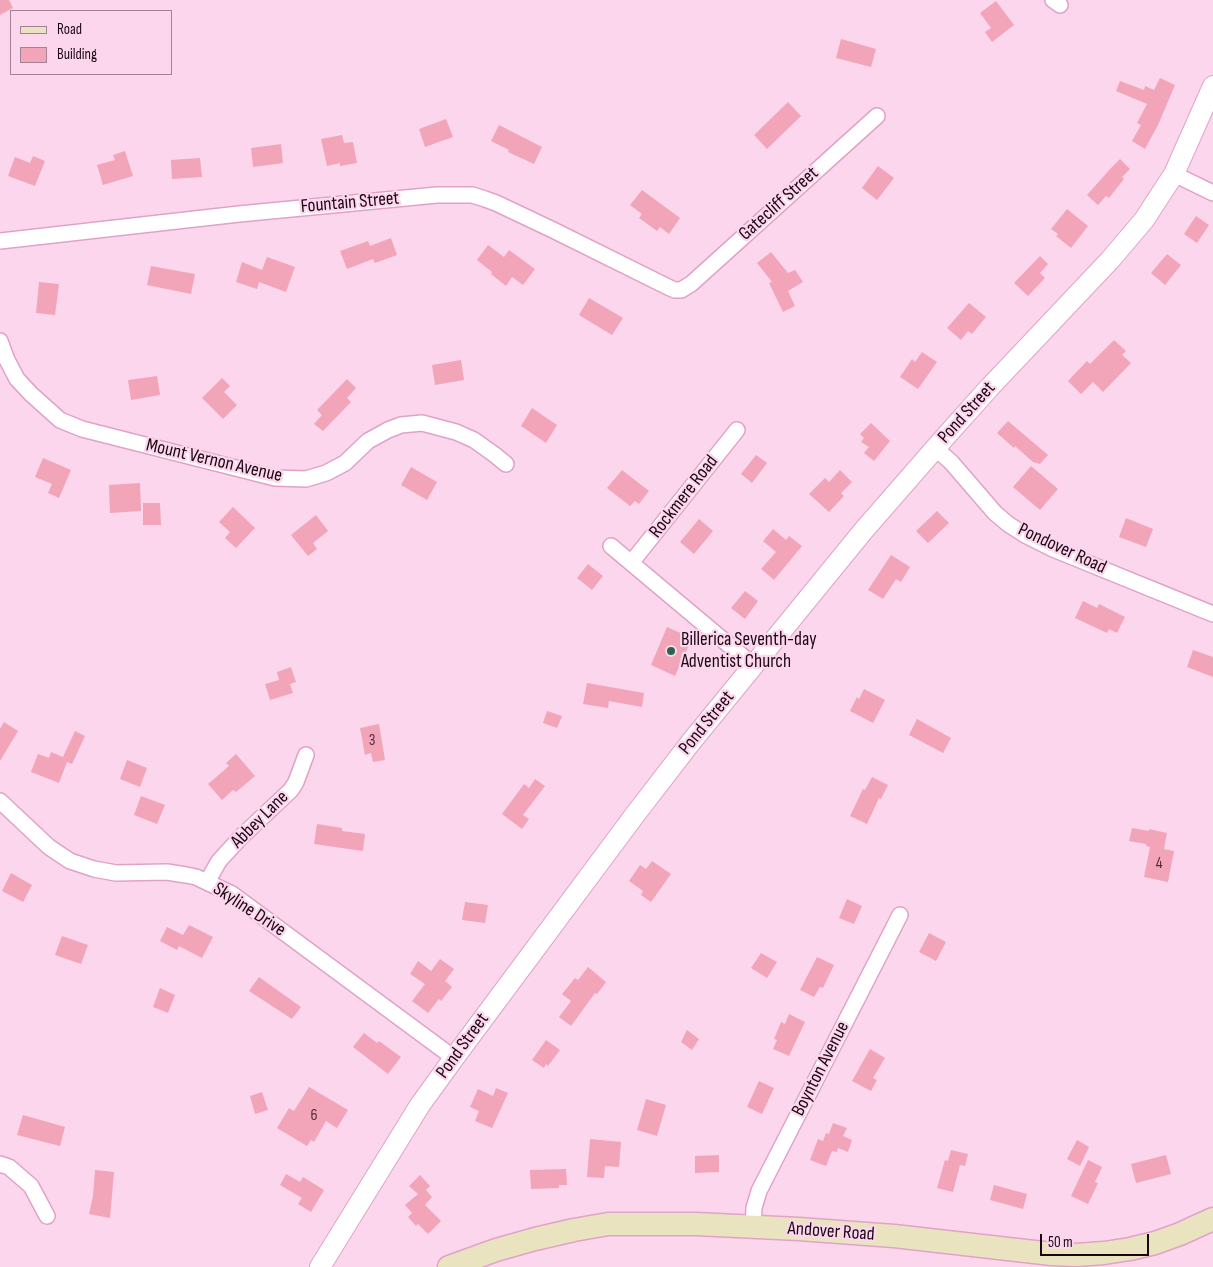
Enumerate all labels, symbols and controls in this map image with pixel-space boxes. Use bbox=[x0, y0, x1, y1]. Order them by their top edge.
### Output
legend bbox=[10, 10, 172, 75]
text: Road bbox=[57, 20, 82, 39]
text: Building bbox=[57, 45, 97, 64]
street label: Gatecliff Street bbox=[735, 162, 823, 246]
street label: Fountain Street bbox=[300, 187, 400, 219]
street label: Pond Street bbox=[933, 377, 1001, 449]
street label: Mount Vernon Avenue bbox=[144, 434, 284, 488]
street label: Rockmere Road bbox=[645, 451, 723, 543]
street label: Pondover Road bbox=[1014, 519, 1110, 579]
place label: Billerica Seventh-day Adventist Church bbox=[681, 629, 816, 673]
marker: Billerica Seventh-day Adventist Church bbox=[665, 645, 677, 657]
street label: Pond Street bbox=[675, 687, 739, 759]
house number: 3 bbox=[369, 731, 375, 751]
street label: Abbey Lane bbox=[226, 786, 294, 854]
house number: 4 bbox=[1156, 854, 1162, 874]
street label: Skyline Drive bbox=[208, 878, 290, 942]
street label: Pond Street bbox=[432, 1009, 494, 1083]
street label: Boynton Avenue bbox=[787, 1018, 855, 1120]
house number: 6 bbox=[310, 1106, 318, 1126]
street label: Andover Road bbox=[787, 1218, 875, 1246]
scale bar bbox=[1043, 1224, 1152, 1256]
text: 50 m bbox=[1048, 1233, 1073, 1252]

